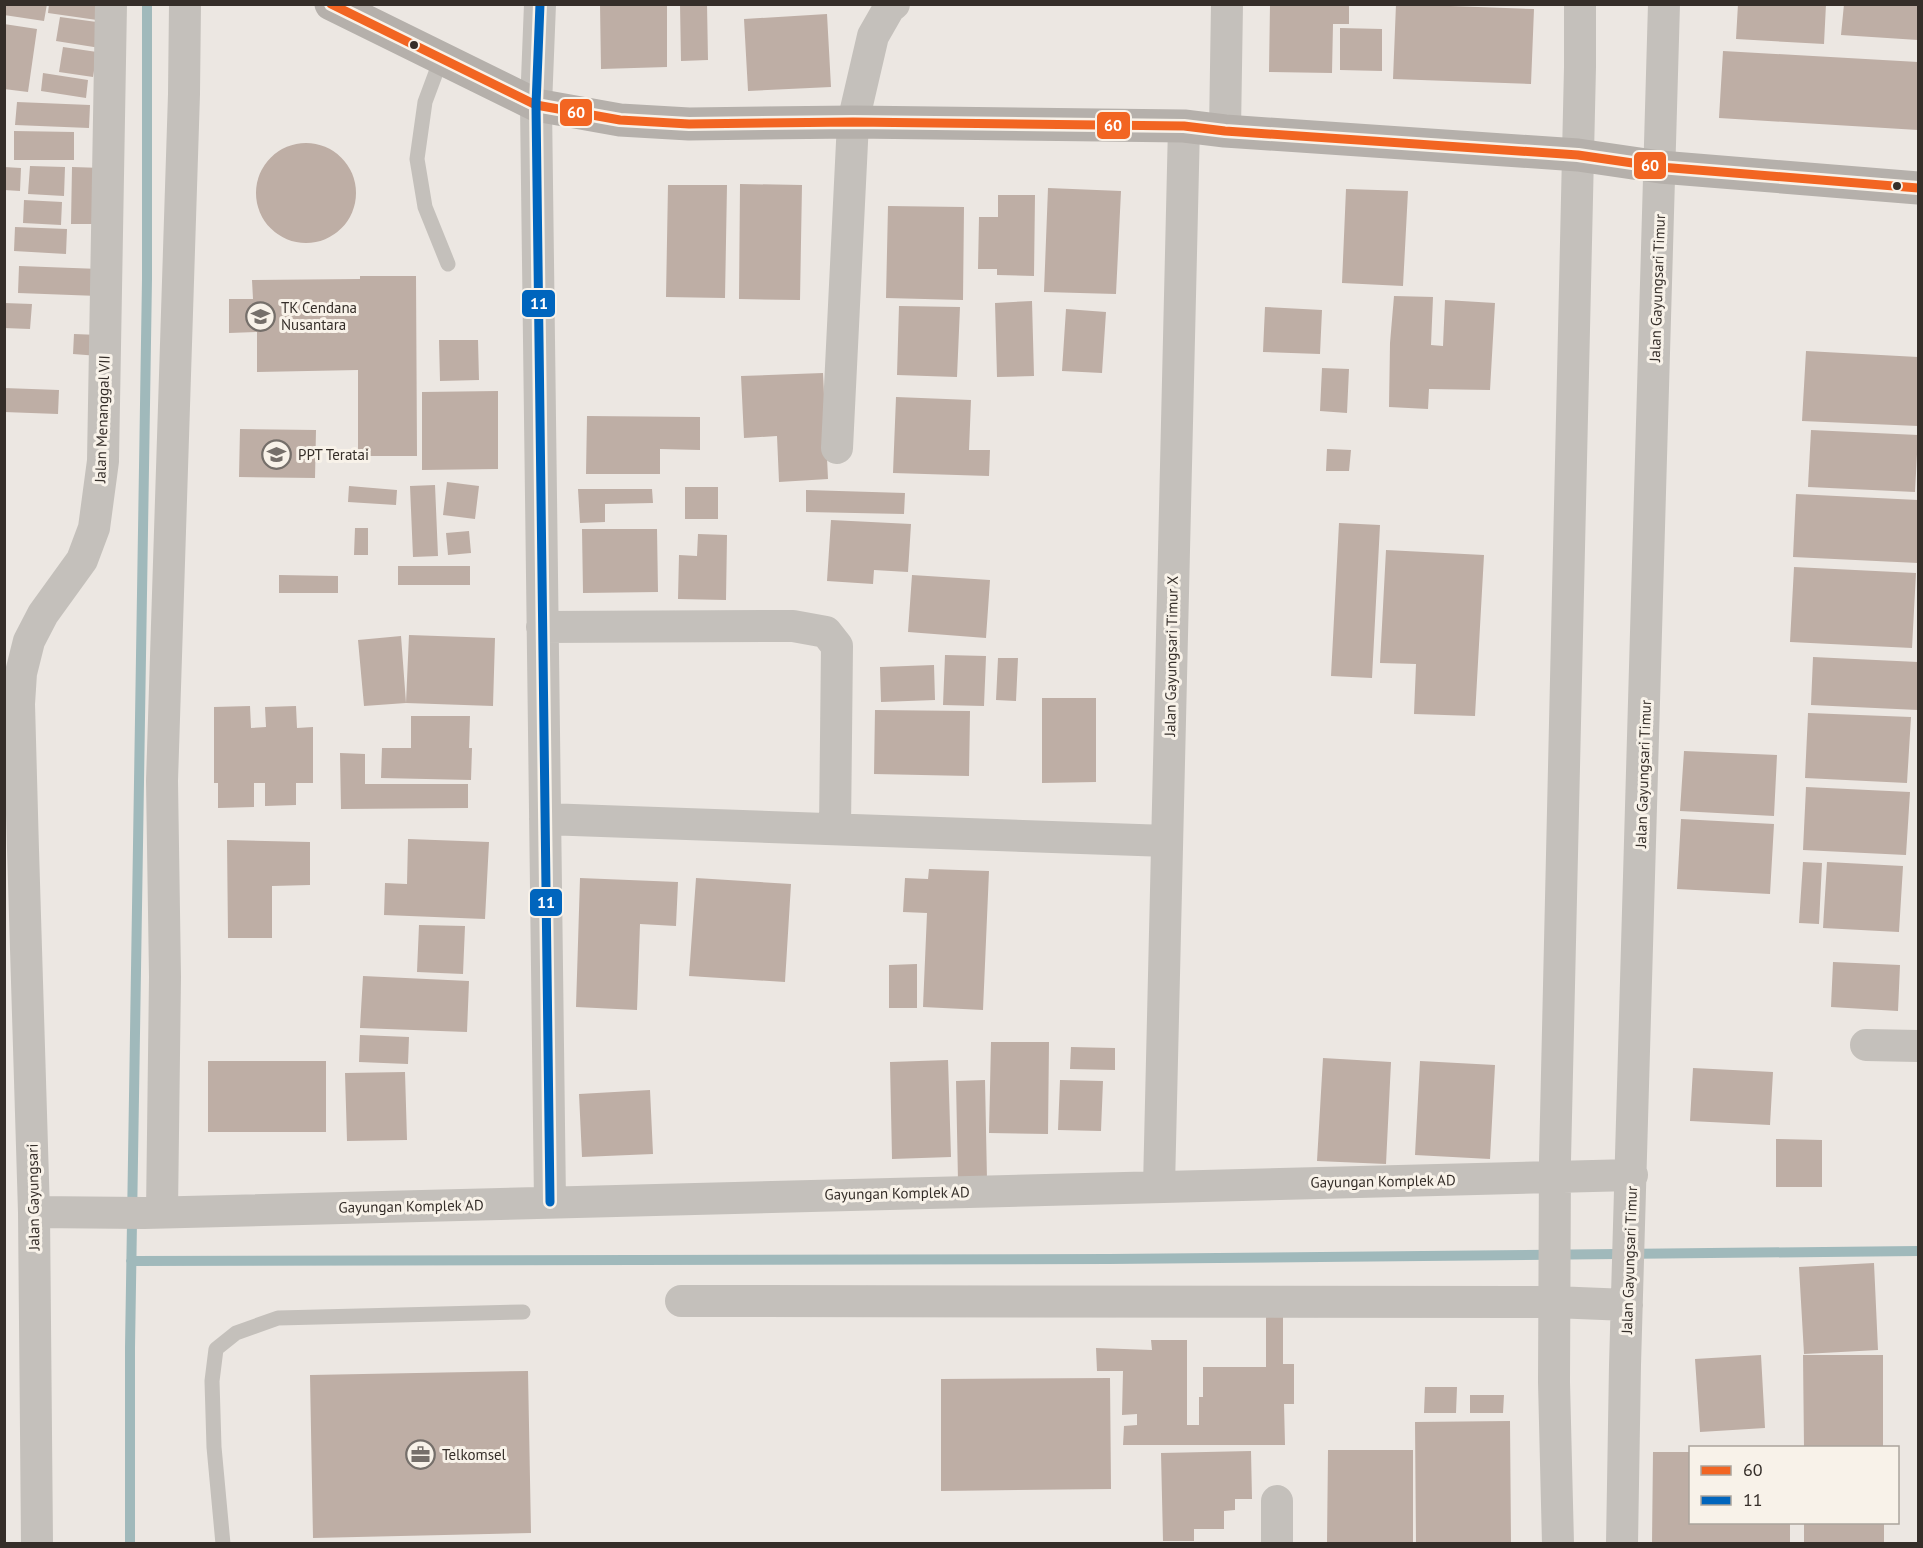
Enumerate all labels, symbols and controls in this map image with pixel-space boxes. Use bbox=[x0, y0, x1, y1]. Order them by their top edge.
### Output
unlabelled marker bbox=[408, 39, 420, 51]
line badge: 60 bbox=[559, 98, 593, 127]
text: 60 bbox=[567, 102, 585, 122]
line badge: 60 bbox=[1096, 111, 1131, 140]
text: 60 bbox=[1104, 115, 1122, 135]
line badge: 60 bbox=[1633, 151, 1667, 180]
text: 60 bbox=[1641, 155, 1659, 175]
unlabelled marker bbox=[1891, 180, 1903, 192]
street label: Jalan Gayungsari Timur bbox=[1645, 214, 1669, 363]
line badge: 11 bbox=[521, 289, 556, 318]
text: 11 bbox=[530, 293, 548, 313]
place label: TK Cendana Nusantara bbox=[281, 298, 357, 334]
school or university icon: TK Cendana Nusantara bbox=[244, 300, 276, 332]
street label: Jalan Menanggal VII bbox=[90, 355, 114, 484]
school or university icon: PPT Teratai bbox=[261, 438, 293, 470]
place label: PPT Teratai bbox=[298, 445, 369, 464]
street label: Jalan Gayungsari Timur X bbox=[1160, 575, 1182, 738]
street label: Jalan Gayungsari Timur bbox=[1631, 700, 1655, 849]
line badge: 11 bbox=[529, 888, 563, 917]
text: 11 bbox=[537, 892, 555, 912]
street label: Jalan Gayungsari bbox=[23, 1144, 43, 1251]
street label: Gayungan Komplek AD bbox=[1310, 1170, 1456, 1192]
street label: Gayungan Komplek AD bbox=[824, 1182, 970, 1204]
street label: Jalan Gayungsari Timur bbox=[1617, 1186, 1641, 1335]
street label: Gayungan Komplek AD bbox=[338, 1195, 484, 1217]
office icon: Telkomsel bbox=[405, 1438, 437, 1470]
place label: Telkomsel bbox=[442, 1445, 507, 1464]
legend bbox=[1689, 1446, 1899, 1524]
text: 60 bbox=[1743, 1458, 1763, 1481]
text: 11 bbox=[1743, 1488, 1763, 1511]

